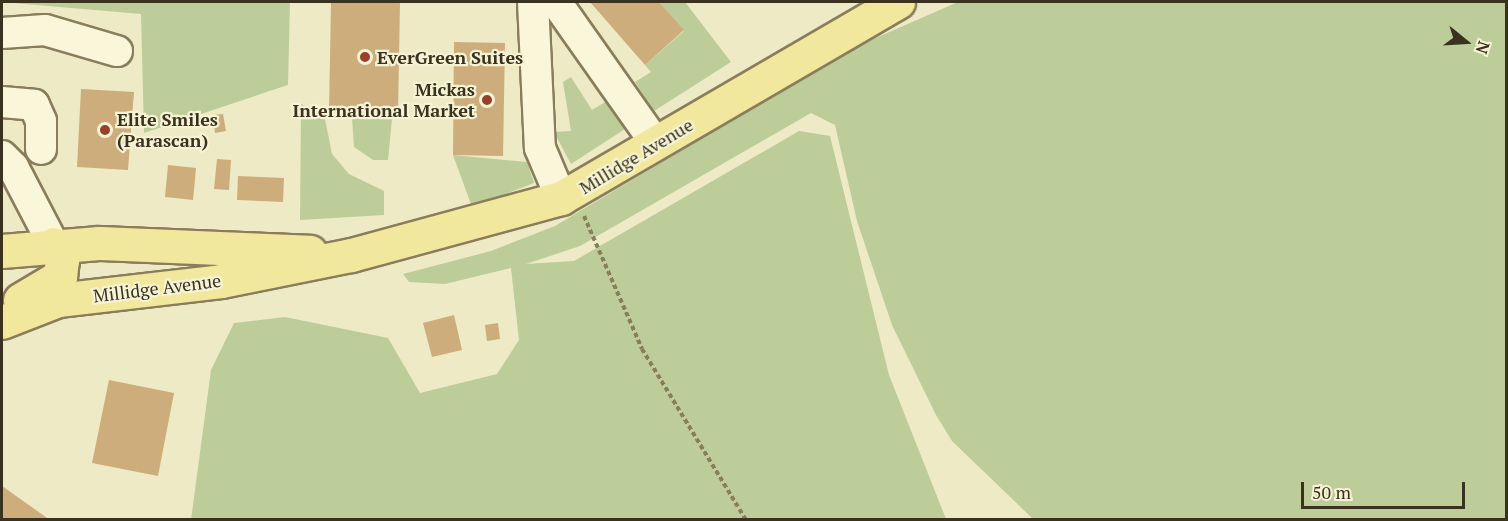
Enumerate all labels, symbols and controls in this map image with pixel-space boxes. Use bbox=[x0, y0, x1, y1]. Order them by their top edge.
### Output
north arrow bbox=[1436, 12, 1496, 72]
text: N bbox=[1471, 38, 1495, 57]
place label: EverGreen Suites bbox=[377, 46, 523, 68]
marker: EverGreen Suites bbox=[358, 50, 372, 64]
place label: Mickas International Market bbox=[293, 79, 475, 122]
marker: Mickas International Market bbox=[480, 93, 494, 107]
place label: Elite Smiles (Parascan) bbox=[117, 109, 218, 152]
street label: Millidge Avenue bbox=[575, 113, 697, 199]
marker: Elite Smiles (Parascan) bbox=[98, 123, 112, 137]
street label: Millidge Avenue bbox=[92, 269, 222, 307]
scale bar bbox=[1304, 470, 1468, 508]
text: 50 m bbox=[1312, 480, 1351, 504]

